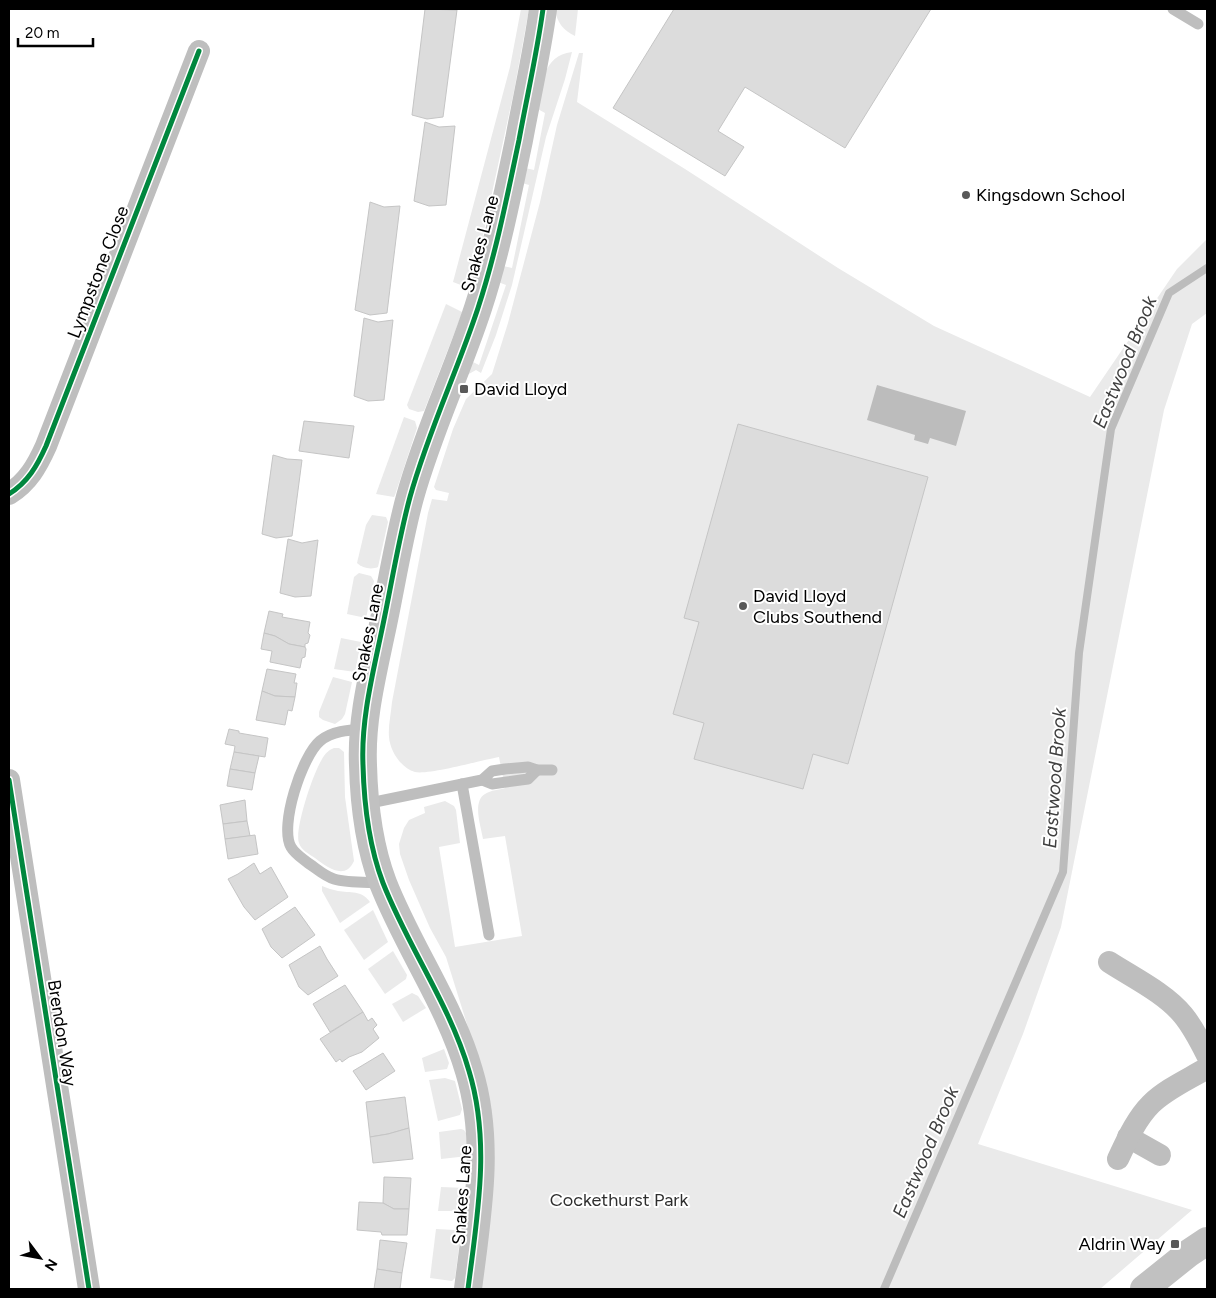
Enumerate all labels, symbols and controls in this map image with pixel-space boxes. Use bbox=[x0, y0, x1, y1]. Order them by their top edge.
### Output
scale bar bbox=[18, 15, 92, 47]
text: 20 m bbox=[25, 24, 59, 42]
place label: Kingsdown School bbox=[976, 184, 1125, 206]
marker: Kingsdown School bbox=[960, 189, 972, 201]
street label: Snakes Lane bbox=[456, 193, 504, 295]
street label: Lympstone Close bbox=[63, 202, 133, 341]
water label: Eastwood Brook bbox=[1087, 292, 1162, 432]
place label: David Lloyd bbox=[474, 378, 567, 400]
marker: David Lloyd bbox=[458, 383, 470, 395]
street label: Snakes Lane bbox=[348, 582, 388, 684]
place label: David Lloyd Clubs Southend bbox=[753, 585, 882, 628]
marker: David Lloyd Clubs Southend bbox=[737, 600, 749, 612]
water label: Eastwood Brook bbox=[1038, 706, 1071, 849]
street label: Brendon Way bbox=[43, 978, 81, 1088]
water label: Eastwood Brook bbox=[887, 1082, 964, 1221]
street label: Snakes Lane bbox=[448, 1144, 476, 1246]
park label: Cockethurst Park bbox=[550, 1189, 688, 1211]
north arrow bbox=[15, 1233, 65, 1283]
place label: Aldrin Way bbox=[1078, 1233, 1166, 1255]
marker: Aldrin Way bbox=[1169, 1238, 1181, 1250]
text: N bbox=[41, 1256, 61, 1274]

